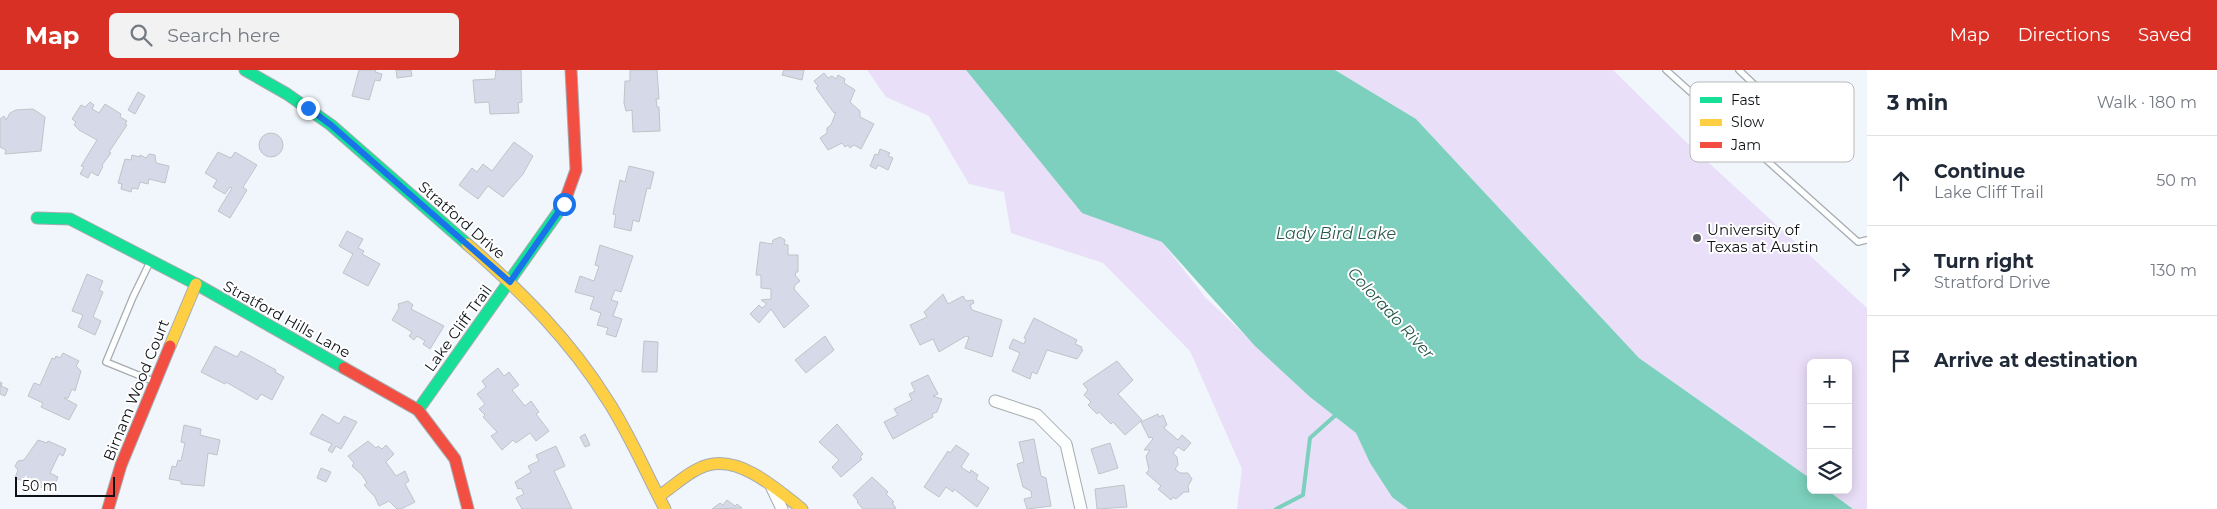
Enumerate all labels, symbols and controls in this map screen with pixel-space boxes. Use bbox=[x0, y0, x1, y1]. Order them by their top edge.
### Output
search box bbox=[109, 13, 459, 58]
text: Map bbox=[25, 21, 79, 50]
icon: search bbox=[127, 21, 155, 49]
text: Search here bbox=[167, 24, 280, 47]
text: Map bbox=[1950, 24, 1990, 46]
text: Directions bbox=[2018, 24, 2110, 46]
text: Saved bbox=[2138, 24, 2192, 46]
legend bbox=[1690, 82, 1854, 162]
text: 3 min bbox=[1887, 90, 1948, 115]
text: Fast bbox=[1731, 91, 1761, 109]
text: Walk · 180 m bbox=[2097, 93, 2197, 112]
route end bbox=[297, 97, 320, 120]
text: Slow bbox=[1731, 113, 1765, 131]
text: Jam bbox=[1730, 136, 1761, 154]
text: Continue bbox=[1934, 160, 2025, 183]
icon: ahead bbox=[1887, 167, 1915, 195]
text: 50 m bbox=[2156, 171, 2197, 190]
street label: Stratford Drive bbox=[415, 177, 509, 263]
text: Lake Cliff Trail bbox=[1934, 183, 2044, 202]
route start bbox=[553, 193, 576, 216]
place label: University of Texas at Austin bbox=[1707, 220, 1819, 256]
water label: Lady Bird Lake bbox=[1276, 224, 1396, 243]
marker: University of Texas at Austin bbox=[1691, 232, 1703, 244]
text: Turn right bbox=[1934, 250, 2034, 273]
icon: right bbox=[1887, 257, 1915, 285]
text: 130 m bbox=[2150, 261, 2197, 280]
water label: Colorado River bbox=[1344, 263, 1439, 363]
text: Stratford Drive bbox=[1934, 273, 2051, 292]
street label: Stratford Hills Lane bbox=[220, 276, 354, 362]
street label: Lake Cliff Trail bbox=[420, 281, 496, 375]
street label: Birnam Wood Court bbox=[99, 316, 173, 464]
icon: arrive bbox=[1887, 347, 1915, 375]
text: Arrive at destination bbox=[1934, 349, 2138, 372]
map controls bbox=[1807, 359, 1852, 494]
button: + bbox=[1807, 359, 1852, 404]
button: − bbox=[1807, 404, 1852, 449]
button: layers bbox=[1807, 449, 1852, 494]
scale bar bbox=[15, 474, 115, 497]
text: 50 m bbox=[22, 477, 58, 495]

